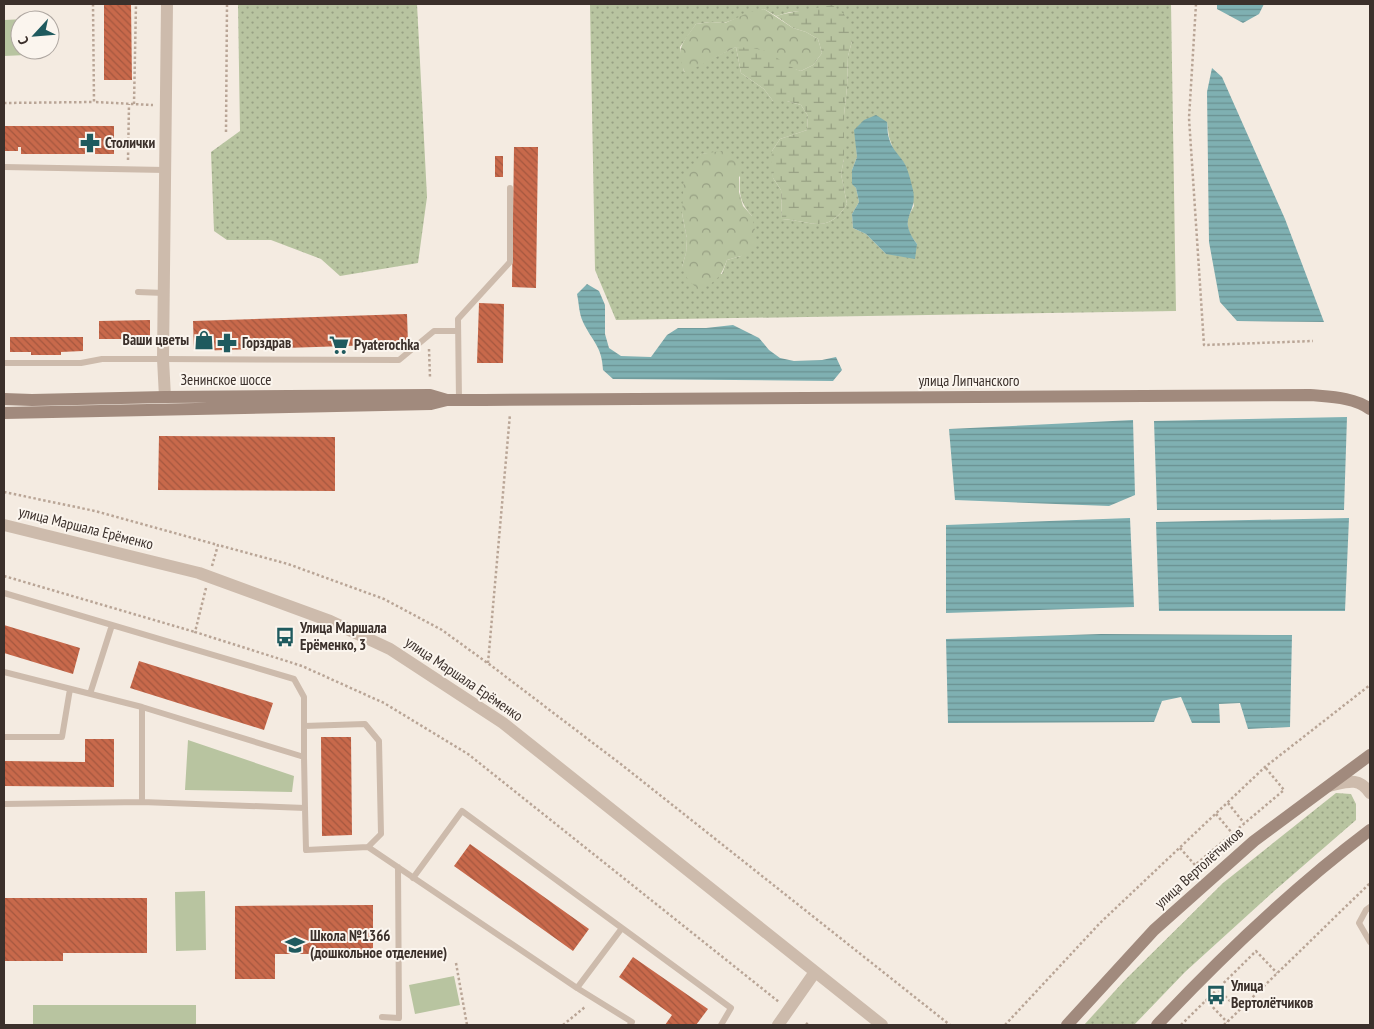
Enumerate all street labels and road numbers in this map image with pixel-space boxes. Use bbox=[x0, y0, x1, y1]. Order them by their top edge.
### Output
street label: Зенинское шоссе bbox=[181, 370, 271, 389]
street label: улица Липчанского bbox=[918, 371, 1020, 390]
street label: улица Маршала Ерёменко bbox=[17, 502, 155, 553]
street label: улица Маршала Ерёменко bbox=[402, 632, 527, 725]
street label: улица Вертолётчиков bbox=[1151, 823, 1247, 912]

